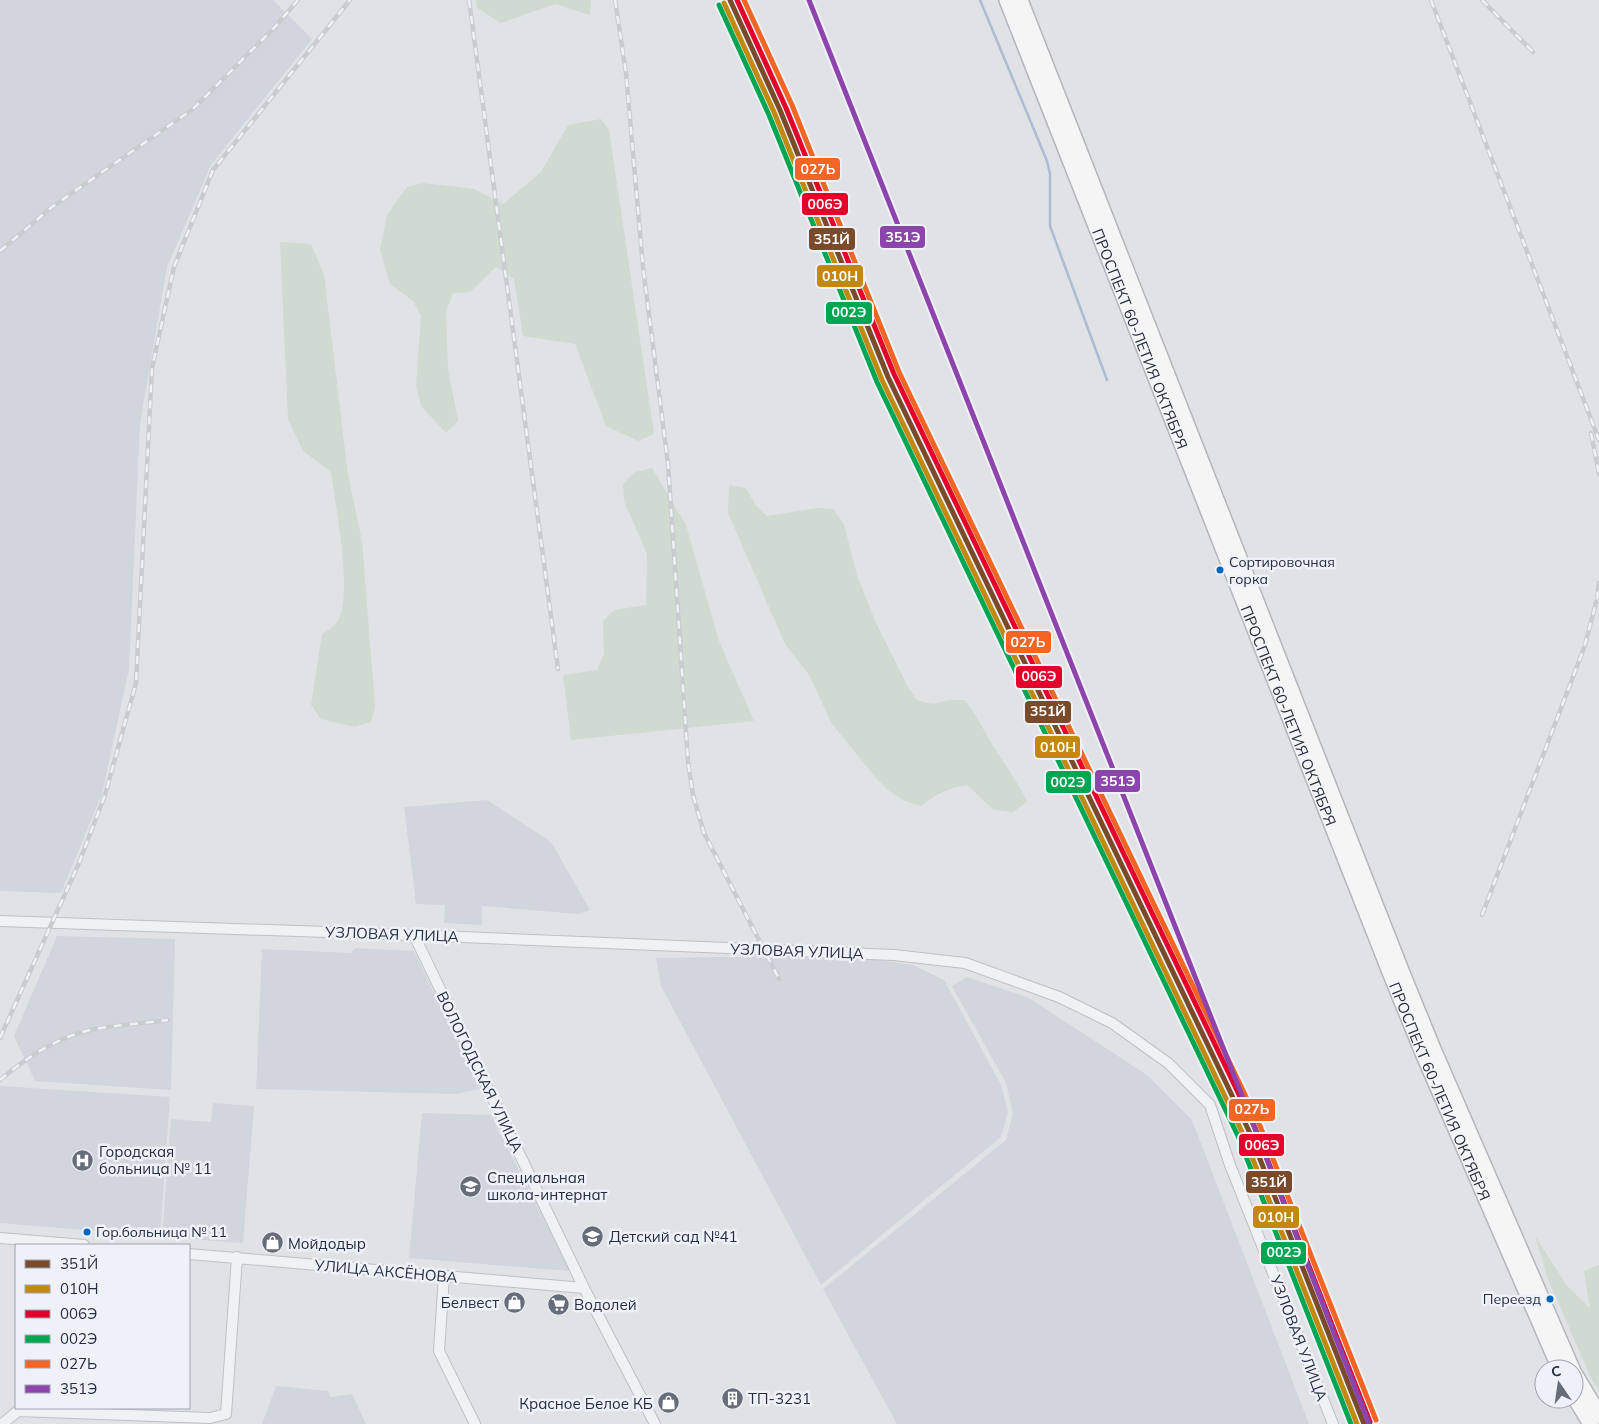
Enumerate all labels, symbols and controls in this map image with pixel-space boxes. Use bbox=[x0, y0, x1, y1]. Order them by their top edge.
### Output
line badge: 027Ь bbox=[794, 157, 841, 181]
text: 027Ь bbox=[801, 160, 836, 178]
line badge: 006Э bbox=[801, 192, 849, 216]
text: 006Э bbox=[808, 195, 842, 213]
line badge: 351Э bbox=[879, 225, 926, 249]
street label: ПРОСПЕКТ 60-ЛЕТИЯ ОКТЯБРЯ bbox=[1088, 226, 1192, 452]
line badge: 351Й bbox=[808, 227, 856, 251]
text: 351Э bbox=[886, 228, 920, 246]
text: 351Й bbox=[814, 230, 850, 248]
line badge: 010Н bbox=[816, 264, 864, 288]
text: 010Н bbox=[822, 267, 858, 285]
line badge: 002Э bbox=[825, 301, 873, 325]
text: 002Э bbox=[832, 303, 866, 321]
place label: Сортировочная горка bbox=[1229, 553, 1335, 588]
marker: Сортировочная горка bbox=[1215, 565, 1225, 575]
street label: ПРОСПЕКТ 60-ЛЕТИЯ ОКТЯБРЯ bbox=[1237, 602, 1341, 828]
line badge: 027Ь bbox=[1005, 630, 1052, 654]
text: 027Ь bbox=[1011, 633, 1046, 651]
line badge: 006Э bbox=[1015, 665, 1063, 689]
text: 006Э bbox=[1022, 667, 1056, 685]
line badge: 351Й bbox=[1024, 700, 1072, 724]
text: 351Й bbox=[1030, 702, 1066, 720]
line badge: 010Н bbox=[1034, 735, 1081, 759]
text: 010Н bbox=[1040, 738, 1076, 756]
line badge: 351Э bbox=[1094, 769, 1141, 793]
line badge: 002Э bbox=[1045, 770, 1092, 794]
text: 351Э bbox=[1101, 772, 1135, 790]
text: 002Э bbox=[1051, 773, 1085, 791]
street label: УЗЛОВАЯ УЛИЦА bbox=[324, 922, 459, 946]
street label: УЗЛОВАЯ УЛИЦА bbox=[729, 939, 864, 963]
street label: ПРОСПЕКТ 60-ЛЕТИЯ ОКТЯБРЯ bbox=[1386, 979, 1495, 1203]
street label: ВОЛОГОДСКАЯ УЛИЦА bbox=[433, 988, 527, 1156]
line badge: 027Ь bbox=[1228, 1098, 1276, 1122]
text: 027Ь bbox=[1235, 1100, 1270, 1118]
line badge: 006Э bbox=[1238, 1133, 1285, 1157]
text: 006Э bbox=[1245, 1136, 1279, 1154]
place label: Городская больница № 11 bbox=[99, 1142, 212, 1178]
hospital icon: Городская больница № 11 bbox=[71, 1148, 95, 1172]
place label: Специальная школа-интернат bbox=[487, 1168, 608, 1204]
line badge: 351Й bbox=[1245, 1170, 1293, 1194]
text: 351Й bbox=[1251, 1173, 1287, 1191]
school or university icon: Специальная школа-интернат bbox=[459, 1174, 483, 1198]
line badge: 010Н bbox=[1252, 1205, 1300, 1229]
text: 010Н bbox=[1258, 1208, 1294, 1226]
place label: Гор.больница № 11 bbox=[96, 1223, 227, 1241]
school or university icon: Детский сад №41 bbox=[581, 1224, 605, 1248]
marker: Гор.больница № 11 bbox=[82, 1227, 92, 1237]
place label: Детский сад №41 bbox=[609, 1227, 738, 1246]
shop icon: Мойдодыр bbox=[260, 1231, 284, 1255]
place label: Мойдодыр bbox=[288, 1234, 366, 1253]
line badge: 002Э bbox=[1260, 1241, 1307, 1265]
text: 002Э bbox=[1267, 1243, 1301, 1261]
legend bbox=[15, 1244, 190, 1409]
text: 351Й bbox=[60, 1254, 98, 1273]
street label: УЛИЦА АКСЁНОВА bbox=[313, 1255, 458, 1287]
street label: УЗЛОВАЯ УЛИЦА bbox=[1266, 1271, 1332, 1404]
text: 010Н bbox=[60, 1279, 99, 1298]
shop icon: Белвест bbox=[503, 1290, 527, 1314]
place label: Переезд bbox=[1483, 1290, 1541, 1308]
supermarket icon: Водолей bbox=[546, 1292, 570, 1316]
place label: Белвест bbox=[441, 1293, 499, 1312]
marker: Переезд bbox=[1545, 1294, 1555, 1304]
place label: Водолей bbox=[574, 1295, 637, 1314]
text: 006Э bbox=[60, 1304, 97, 1323]
text: 002Э bbox=[60, 1329, 97, 1348]
text: 027Ь bbox=[60, 1354, 97, 1373]
north arrow bbox=[1534, 1359, 1584, 1409]
text: С bbox=[1549, 1361, 1563, 1381]
text: 351Э bbox=[60, 1379, 97, 1398]
building icon: ТП-3231 bbox=[720, 1386, 744, 1410]
place label: ТП-3231 bbox=[748, 1389, 811, 1408]
shop icon: Красное Белое КБ bbox=[657, 1391, 681, 1415]
place label: Красное Белое КБ bbox=[519, 1394, 653, 1413]

